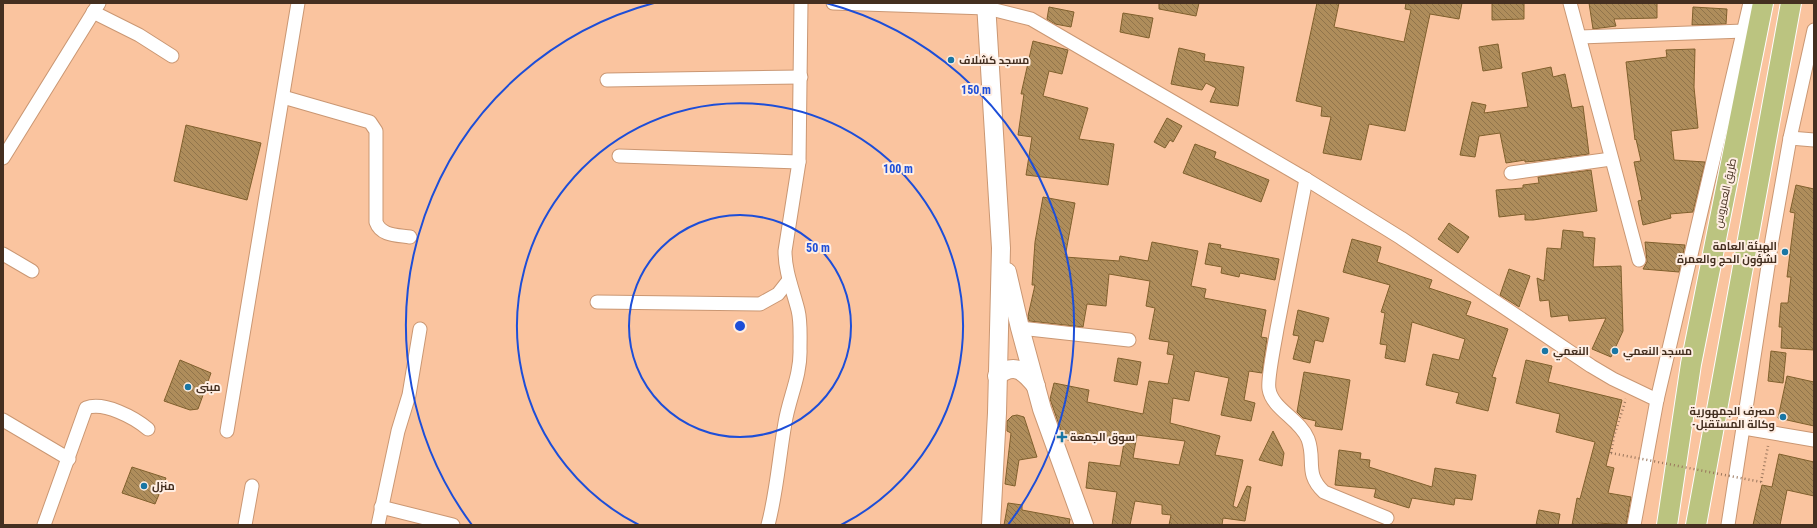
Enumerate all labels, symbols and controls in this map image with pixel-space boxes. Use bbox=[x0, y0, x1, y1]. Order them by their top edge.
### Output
place label: مسجد كشلاف bbox=[959, 54, 1029, 67]
marker: مسجد كشلاف bbox=[946, 55, 956, 65]
text: 150 m bbox=[961, 83, 991, 97]
street label: طريق العمروس bbox=[1712, 157, 1739, 229]
text: 100 m bbox=[883, 162, 913, 176]
place label: الهيئة العامة لشؤون الحج والعمرة bbox=[1677, 240, 1777, 267]
text: 50 m bbox=[806, 241, 830, 255]
marker: الهيئة العامة لشؤون الحج والعمرة bbox=[1780, 247, 1790, 257]
centre of rings bbox=[733, 319, 747, 333]
place label: النعمي bbox=[1553, 345, 1589, 361]
place label: مسجد النعمي bbox=[1623, 345, 1692, 361]
marker: النعمي bbox=[1540, 346, 1550, 356]
marker: مسجد النعمي bbox=[1610, 346, 1620, 356]
place label: مبنى bbox=[196, 381, 220, 394]
marker: مبنى bbox=[183, 382, 193, 392]
place label: مصرف الجمهورية -وكالة المستقبل bbox=[1690, 405, 1775, 432]
marker: مصرف الجمهورية -وكالة المستقبل bbox=[1778, 412, 1788, 422]
place label: سوق الجمعة bbox=[1070, 431, 1135, 445]
marker: سوق الجمعة bbox=[1057, 432, 1067, 442]
place label: منزل bbox=[152, 480, 175, 493]
marker: منزل bbox=[139, 481, 149, 491]

